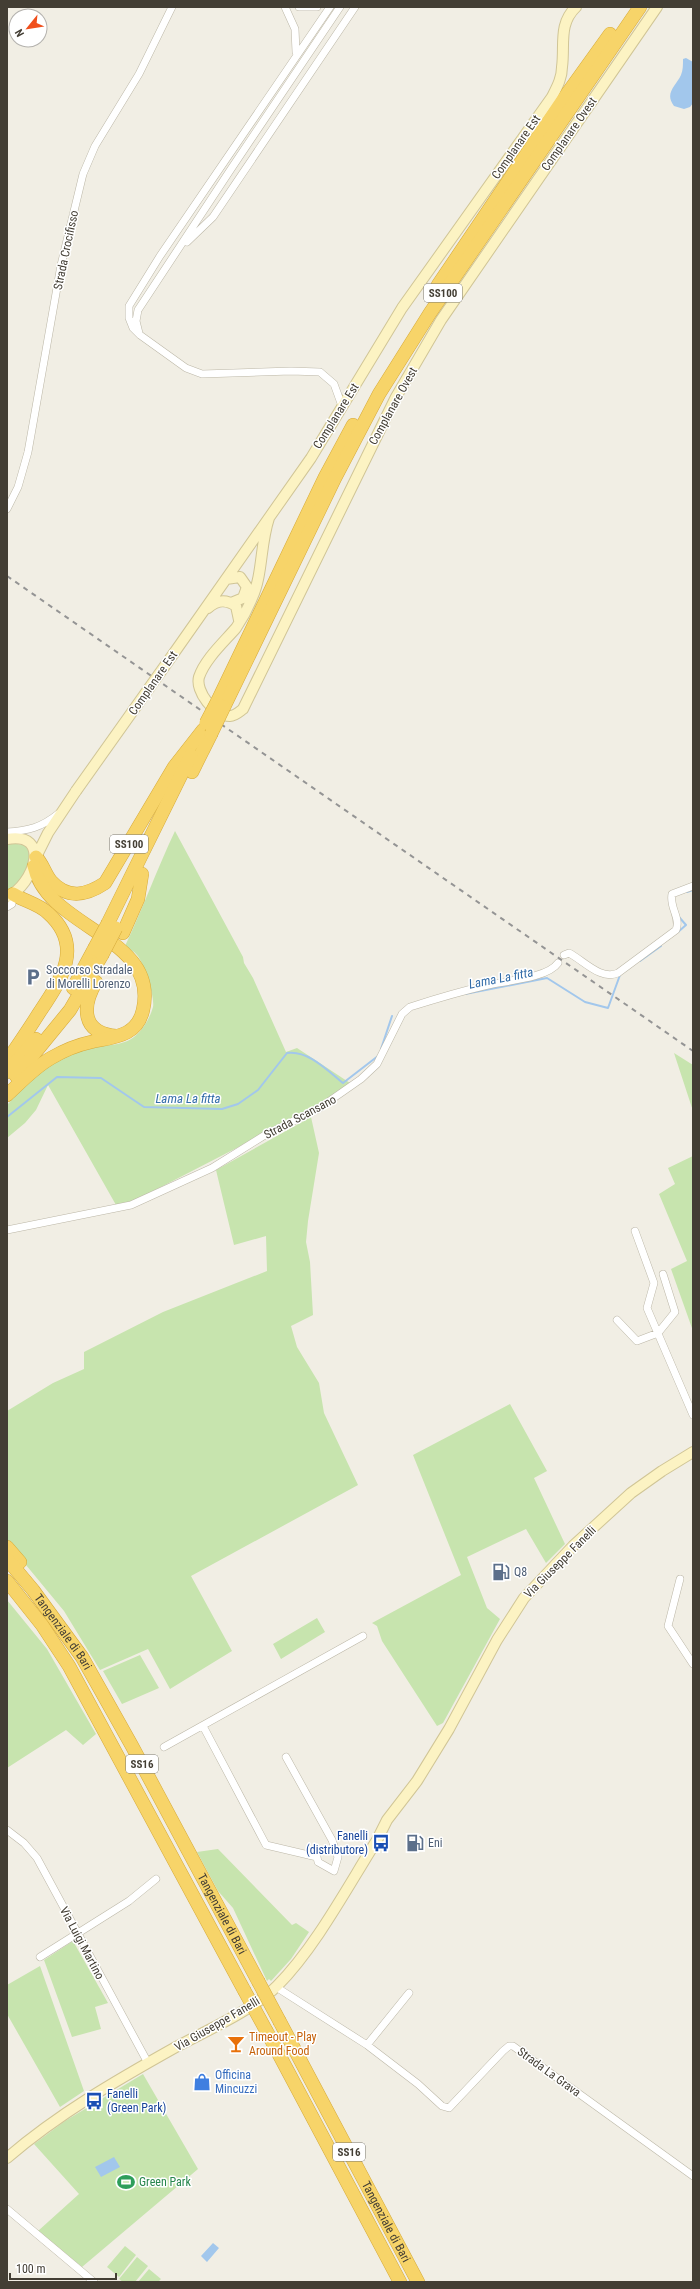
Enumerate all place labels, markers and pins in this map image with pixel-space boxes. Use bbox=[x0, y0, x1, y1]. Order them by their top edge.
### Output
place label: Soccorso Stradale di Morelli Lorenzo bbox=[46, 963, 133, 991]
parking icon: Soccorso Stradale di Morelli Lorenzo bbox=[23, 967, 43, 987]
fuel station icon: Q8 bbox=[491, 1562, 511, 1582]
place label: Q8 bbox=[514, 1565, 527, 1579]
place label: Fanelli (distributore) bbox=[306, 1829, 368, 1857]
bus stop icon: Fanelli (distributore) bbox=[371, 1833, 391, 1853]
fuel station icon: Eni bbox=[405, 1833, 425, 1853]
place label: Eni bbox=[428, 1836, 443, 1850]
place label: Timeout - Play Around Food bbox=[249, 2030, 317, 2058]
bar icon: Timeout - Play Around Food bbox=[226, 2034, 246, 2054]
place label: Officina Mincuzzi bbox=[215, 2068, 257, 2096]
shop icon: Officina Mincuzzi bbox=[192, 2072, 212, 2092]
place label: Fanelli (Green Park) bbox=[107, 2087, 166, 2115]
bus stop icon: Fanelli (Green Park) bbox=[84, 2091, 104, 2111]
sports icon: Green Park bbox=[116, 2172, 136, 2192]
place label: Green Park bbox=[139, 2175, 191, 2189]

